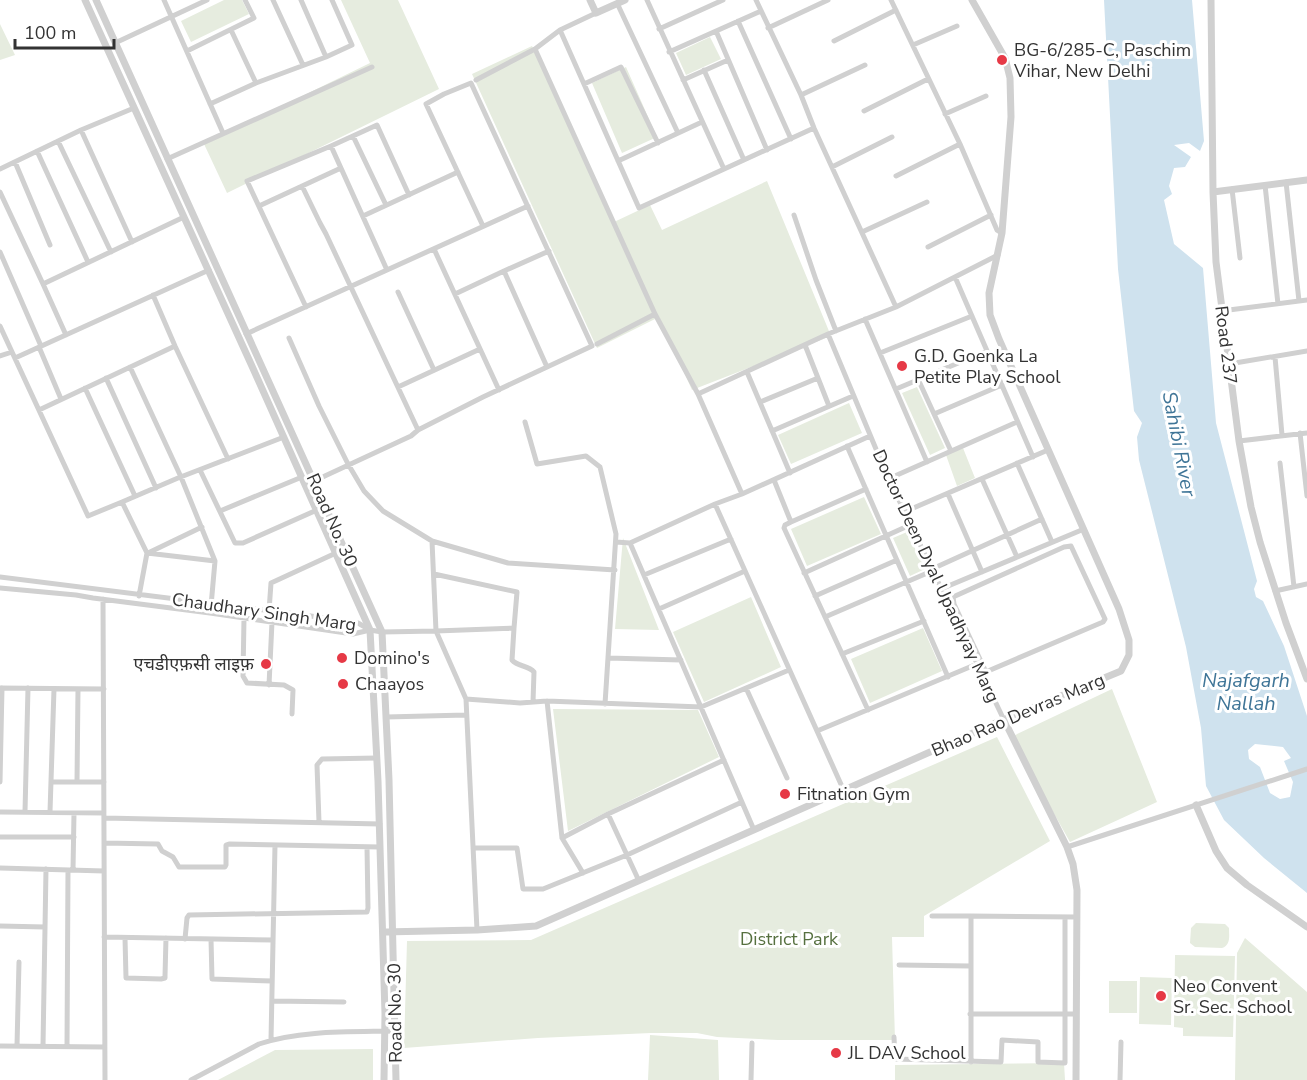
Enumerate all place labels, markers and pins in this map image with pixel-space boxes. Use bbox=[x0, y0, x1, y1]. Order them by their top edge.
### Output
place label: BG-6/285-C, Paschim Vihar, New Delhi bbox=[1013, 38, 1191, 83]
marker: BG-6/285-C, Paschim Vihar, New Delhi bbox=[995, 53, 1009, 67]
place label: G.D. Goenka La Petite Play School bbox=[914, 344, 1061, 389]
marker: G.D. Goenka La Petite Play School bbox=[895, 359, 909, 373]
place label: Domino's bbox=[354, 646, 430, 670]
marker: Domino's bbox=[335, 651, 349, 665]
place label: एचडीएफ़सी लाइफ़ bbox=[133, 652, 255, 676]
marker: एचडीएफ़सी लाइफ़ bbox=[259, 657, 273, 671]
place label: Chaayos bbox=[355, 672, 424, 696]
marker: Chaayos bbox=[336, 677, 350, 691]
place label: Fitnation Gym bbox=[797, 782, 910, 806]
marker: Fitnation Gym bbox=[778, 787, 792, 801]
place label: Neo Convent Sr. Sec. School bbox=[1173, 974, 1292, 1019]
marker: Neo Convent Sr. Sec. School bbox=[1154, 989, 1168, 1003]
place label: JL DAV School bbox=[847, 1041, 966, 1065]
marker: JL DAV School bbox=[829, 1046, 843, 1060]

